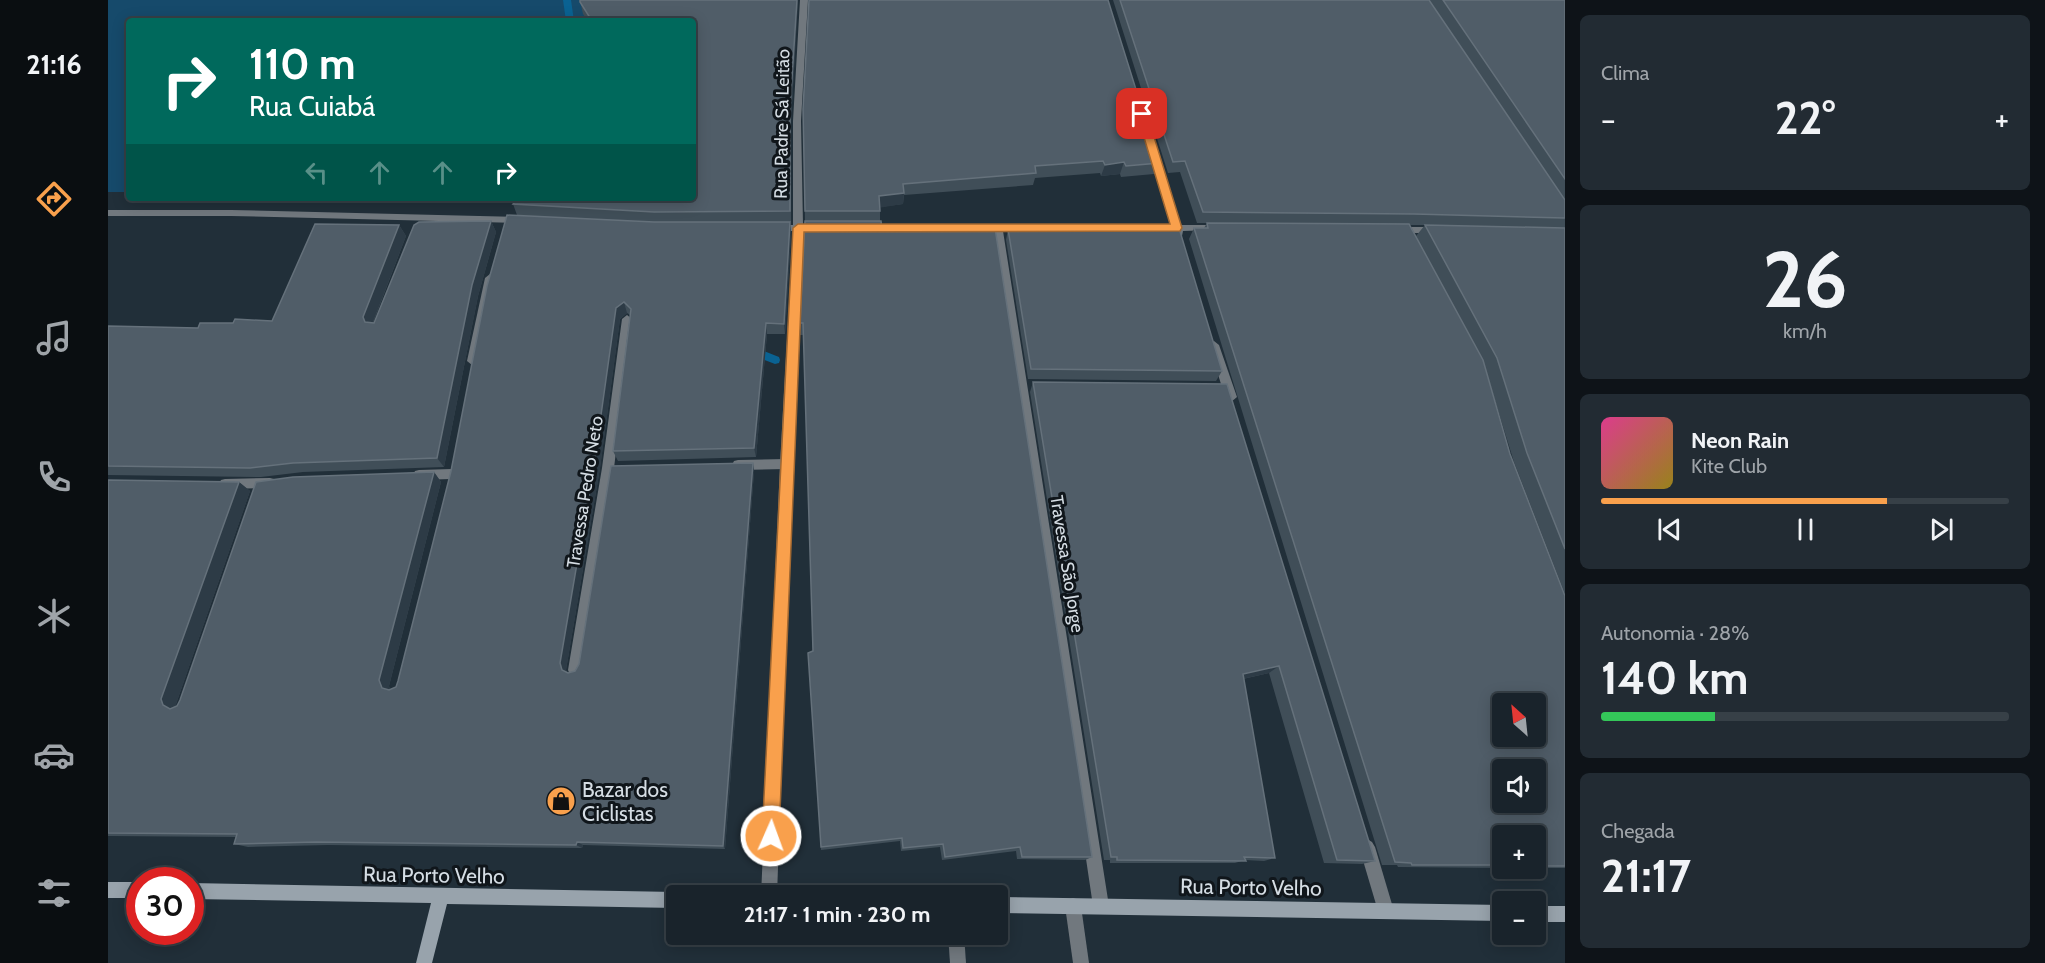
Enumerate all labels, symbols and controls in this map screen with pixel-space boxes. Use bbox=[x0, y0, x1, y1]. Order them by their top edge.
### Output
text: 110 m bbox=[249, 38, 356, 90]
icon: right bbox=[150, 42, 228, 120]
text: 21:16 bbox=[26, 48, 82, 81]
street label: Rua Padre Sá Leitão bbox=[770, 49, 794, 199]
text: Clima bbox=[1601, 61, 1649, 85]
pin bbox=[1116, 88, 1167, 139]
text: Rua Cuiabá bbox=[249, 90, 375, 123]
text: 22° bbox=[1775, 91, 1835, 145]
icon: arrive bbox=[1125, 97, 1158, 130]
text: − bbox=[1601, 99, 1616, 139]
text: + bbox=[1994, 99, 2009, 139]
icon: left bbox=[300, 156, 333, 189]
icon: ahead bbox=[363, 156, 396, 189]
icon: ahead bbox=[426, 156, 459, 189]
icon: right bbox=[489, 156, 522, 189]
icon: directions bbox=[33, 178, 75, 220]
text: 26 bbox=[1762, 232, 1848, 327]
icon: music bbox=[33, 317, 75, 359]
text: km/h bbox=[1783, 319, 1827, 343]
street label: Travessa Pedro Neto bbox=[562, 414, 608, 570]
text: Neon Rain bbox=[1691, 427, 1789, 454]
text: Kite Club bbox=[1691, 454, 1767, 478]
icon: phone bbox=[33, 456, 75, 498]
street label: Travessa São Jorge bbox=[1045, 494, 1089, 634]
icon: previous bbox=[1653, 513, 1686, 546]
icon: pause bbox=[1789, 513, 1822, 546]
icon: next bbox=[1925, 513, 1958, 546]
icon: climate bbox=[33, 595, 75, 637]
text: Autonomia · 28% bbox=[1601, 621, 1749, 645]
text: 140 km bbox=[1601, 651, 1748, 705]
north arrow bbox=[1492, 693, 1546, 747]
map controls bbox=[1492, 693, 1546, 945]
icon: car bbox=[33, 734, 75, 776]
button: sound bbox=[1492, 759, 1546, 813]
place label: Bazar dos Ciclistas bbox=[582, 777, 668, 826]
shop icon: Bazar dos Ciclistas bbox=[545, 785, 577, 817]
position arrow bbox=[739, 804, 803, 868]
text: Chegada bbox=[1601, 819, 1675, 843]
button: + bbox=[1492, 825, 1546, 879]
text: 21:17 bbox=[1601, 849, 1691, 903]
street label: Rua Porto Velho bbox=[363, 861, 505, 889]
speed limit sign: 30 bbox=[126, 867, 204, 945]
icon: filters bbox=[33, 872, 75, 914]
street label: Rua Porto Velho bbox=[1180, 873, 1322, 901]
button: − bbox=[1492, 891, 1546, 945]
text: 21:17 · 1 min · 230 m bbox=[744, 901, 930, 928]

